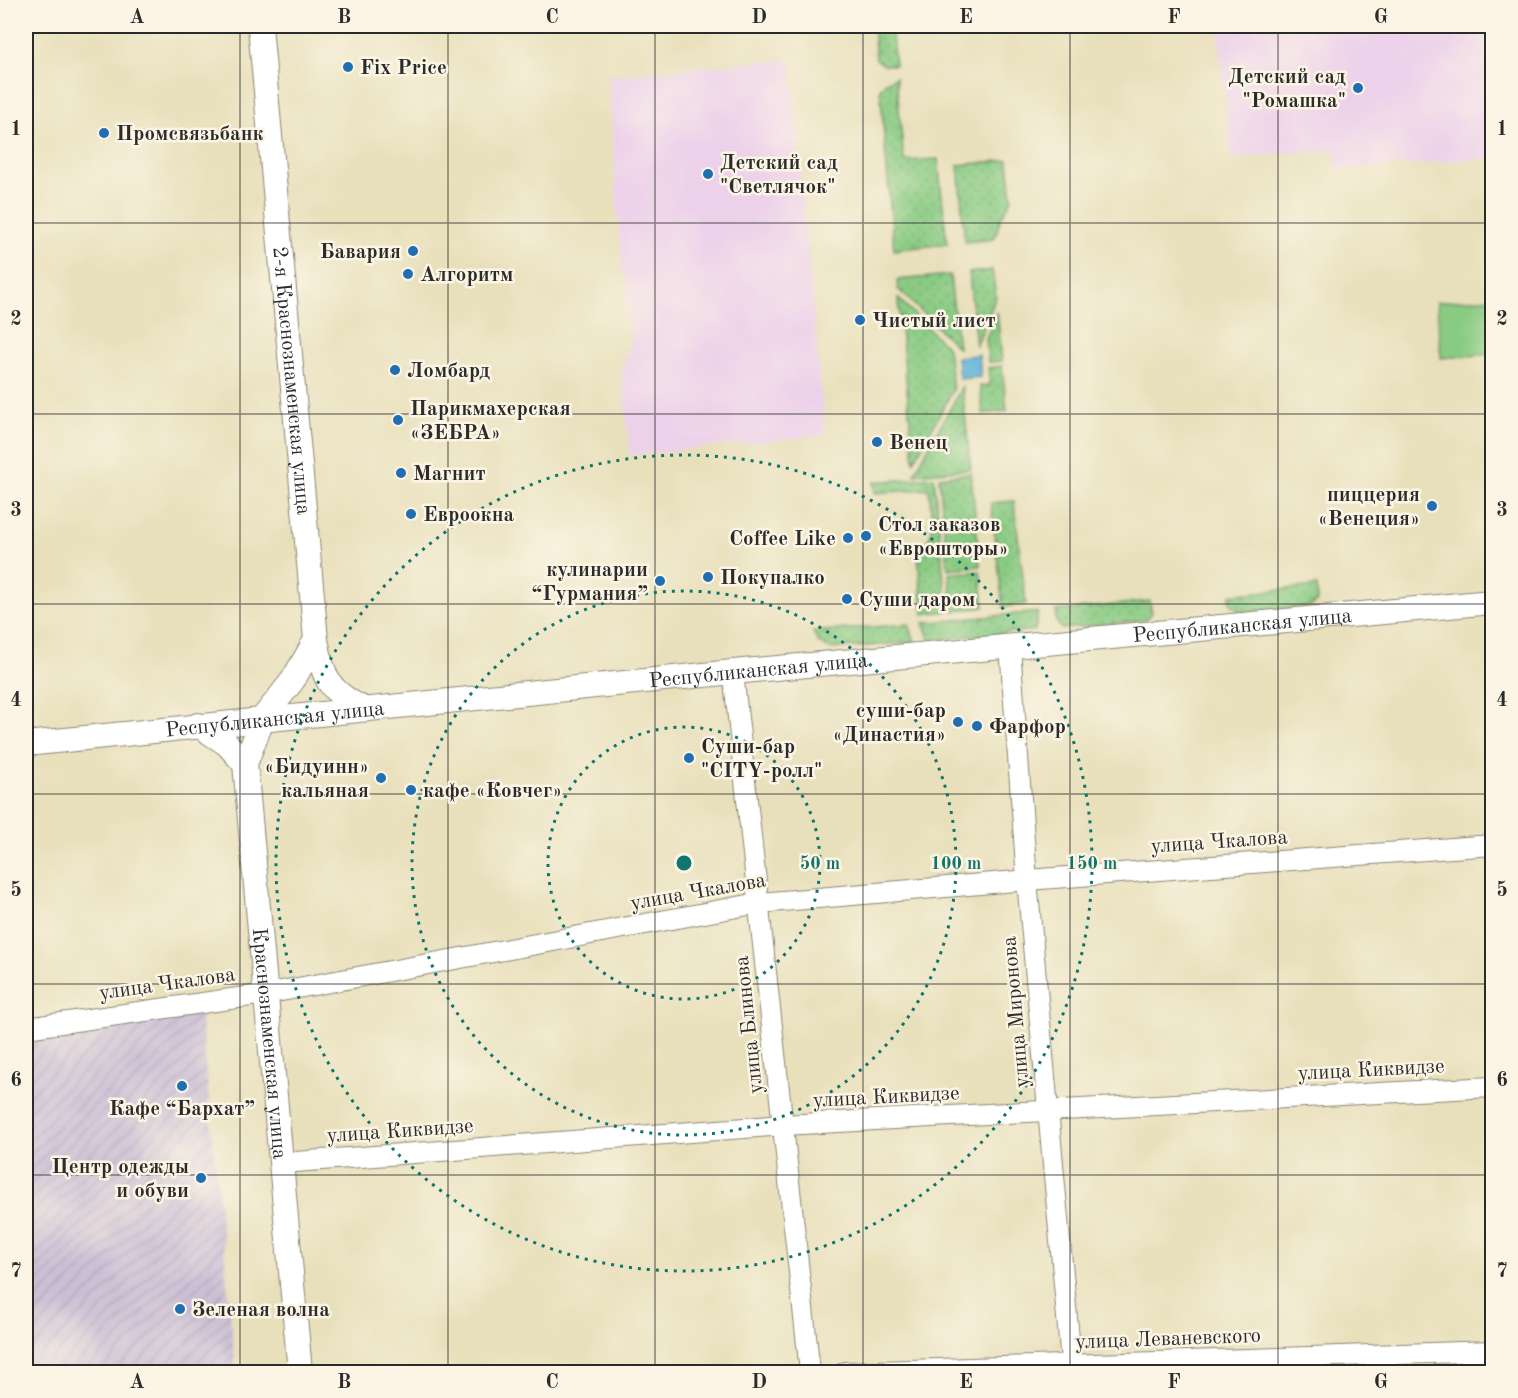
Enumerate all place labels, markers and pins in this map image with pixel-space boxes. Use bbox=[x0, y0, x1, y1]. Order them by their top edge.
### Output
place label: Fix Price bbox=[360, 58, 447, 79]
marker: Fix Price bbox=[341, 60, 355, 74]
place label: Детский сад "Ромашка" bbox=[1228, 67, 1346, 112]
marker: Детский сад "Ромашка" bbox=[1351, 81, 1365, 95]
place label: Промсвязьбанк bbox=[116, 124, 264, 145]
marker: Промсвязьбанк bbox=[97, 126, 111, 140]
place label: Детский сад "Светлячок" bbox=[720, 153, 838, 198]
marker: Детский сад "Светлячок" bbox=[701, 167, 715, 181]
place label: Бавария bbox=[320, 242, 401, 263]
marker: Бавария bbox=[406, 244, 420, 258]
place label: Алгоритм bbox=[420, 265, 513, 286]
marker: Алгоритм bbox=[401, 267, 415, 281]
place label: Чистый лист bbox=[872, 311, 996, 332]
marker: Чистый лист bbox=[853, 313, 867, 327]
place label: Ломбард bbox=[407, 361, 490, 382]
marker: Ломбард bbox=[388, 363, 402, 377]
place label: Парикмахерская «ЗЕБРА» bbox=[410, 399, 571, 444]
marker: Парикмахерская «ЗЕБРА» bbox=[391, 413, 405, 427]
place label: Венец bbox=[889, 433, 948, 454]
marker: Венец bbox=[870, 435, 884, 449]
place label: Магнит bbox=[413, 464, 486, 485]
marker: Магнит bbox=[394, 466, 408, 480]
place label: пиццерия «Венеция» bbox=[1318, 485, 1420, 530]
marker: пиццерия «Венеция» bbox=[1425, 499, 1439, 513]
place label: Евроокна bbox=[423, 505, 515, 526]
marker: Евроокна bbox=[404, 507, 418, 521]
place label: Стол заказов «Еврошторы» bbox=[878, 515, 1009, 560]
place label: Coffee Like bbox=[729, 529, 836, 550]
marker: Стол заказов «Еврошторы» bbox=[859, 529, 873, 543]
marker: Coffee Like bbox=[841, 531, 855, 545]
place label: кулинарии “Гурмания” bbox=[532, 560, 648, 605]
place label: Покупалко bbox=[720, 568, 825, 589]
marker: Покупалко bbox=[701, 570, 715, 584]
marker: кулинарии “Гурмания” bbox=[653, 574, 667, 588]
place label: Суши даром bbox=[859, 590, 976, 611]
marker: Суши даром bbox=[840, 592, 854, 606]
place label: суши-бар «Династия» bbox=[833, 701, 946, 746]
marker: суши-бар «Династия» bbox=[951, 715, 965, 729]
place label: Фарфор bbox=[989, 717, 1066, 738]
marker: Фарфор bbox=[970, 719, 984, 733]
place label: Суши-бар "CITY-ролл" bbox=[701, 737, 822, 782]
marker: Суши-бар "CITY-ролл" bbox=[682, 751, 696, 765]
place label: «Бидуинн» кальяная bbox=[264, 757, 369, 802]
marker: «Бидуинн» кальяная bbox=[374, 771, 388, 785]
place label: кафе «Ковчег» bbox=[423, 781, 562, 802]
marker: кафе «Ковчег» bbox=[404, 783, 418, 797]
centre of rings bbox=[674, 853, 694, 873]
marker: Кафе “Бархат” bbox=[175, 1079, 189, 1093]
place label: Кафе “Бархат” bbox=[109, 1099, 255, 1120]
place label: Центр одежды и обуви bbox=[51, 1157, 189, 1202]
marker: Центр одежды и обуви bbox=[194, 1171, 208, 1185]
place label: Зеленая волна bbox=[192, 1300, 330, 1321]
marker: Зеленая волна bbox=[173, 1302, 187, 1316]

